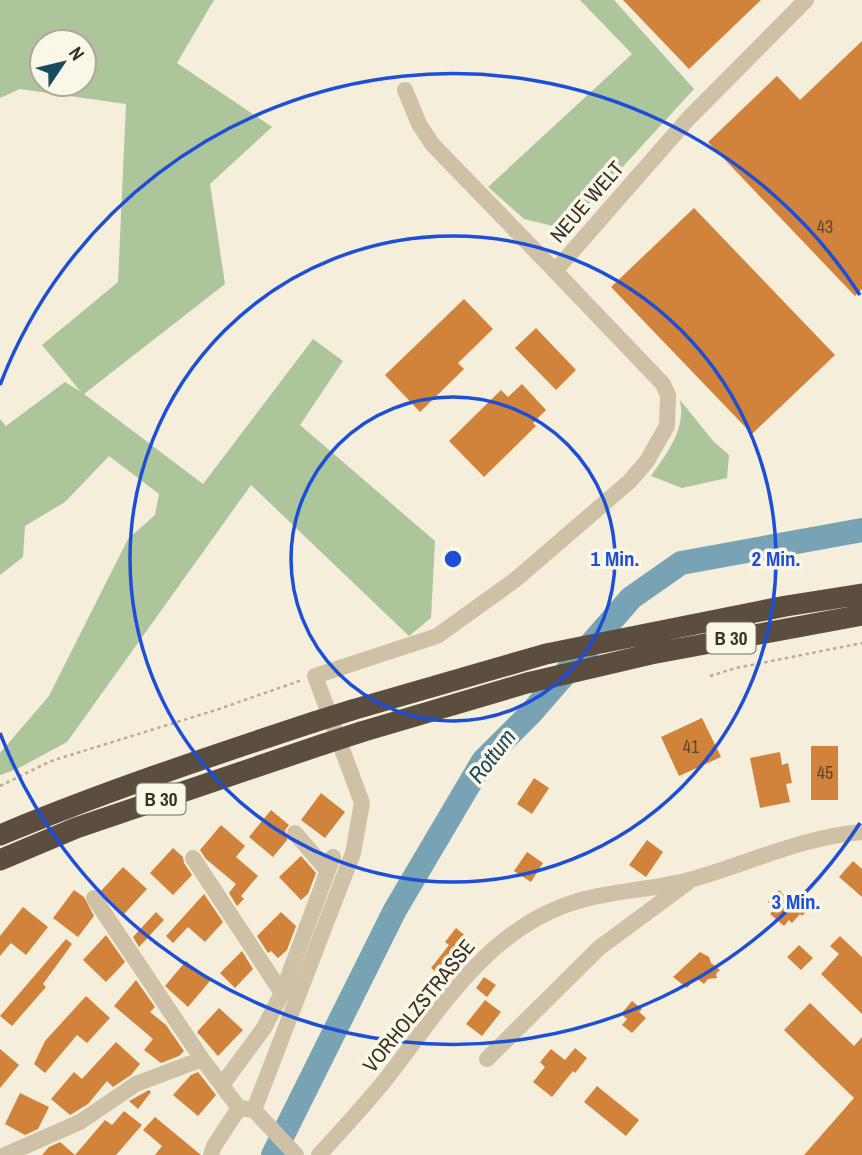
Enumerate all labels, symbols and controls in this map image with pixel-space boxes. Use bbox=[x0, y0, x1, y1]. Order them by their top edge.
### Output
north arrow bbox=[28, 28, 98, 98]
text: N bbox=[63, 41, 91, 65]
street label: NEUE WELT bbox=[543, 154, 630, 249]
house number: 43 bbox=[817, 214, 833, 239]
text: 1 Min. bbox=[591, 544, 639, 573]
text: 2 Min. bbox=[752, 544, 800, 573]
centre of rings bbox=[441, 547, 465, 571]
road number: B 30 bbox=[706, 622, 756, 653]
water label: Rottum bbox=[461, 722, 523, 789]
house number: 41 bbox=[683, 734, 700, 759]
house number: 45 bbox=[817, 760, 833, 785]
road number: B 30 bbox=[136, 784, 186, 814]
text: 3 Min. bbox=[772, 887, 820, 916]
street label: VORHOLZSTRASSE bbox=[356, 933, 481, 1078]

